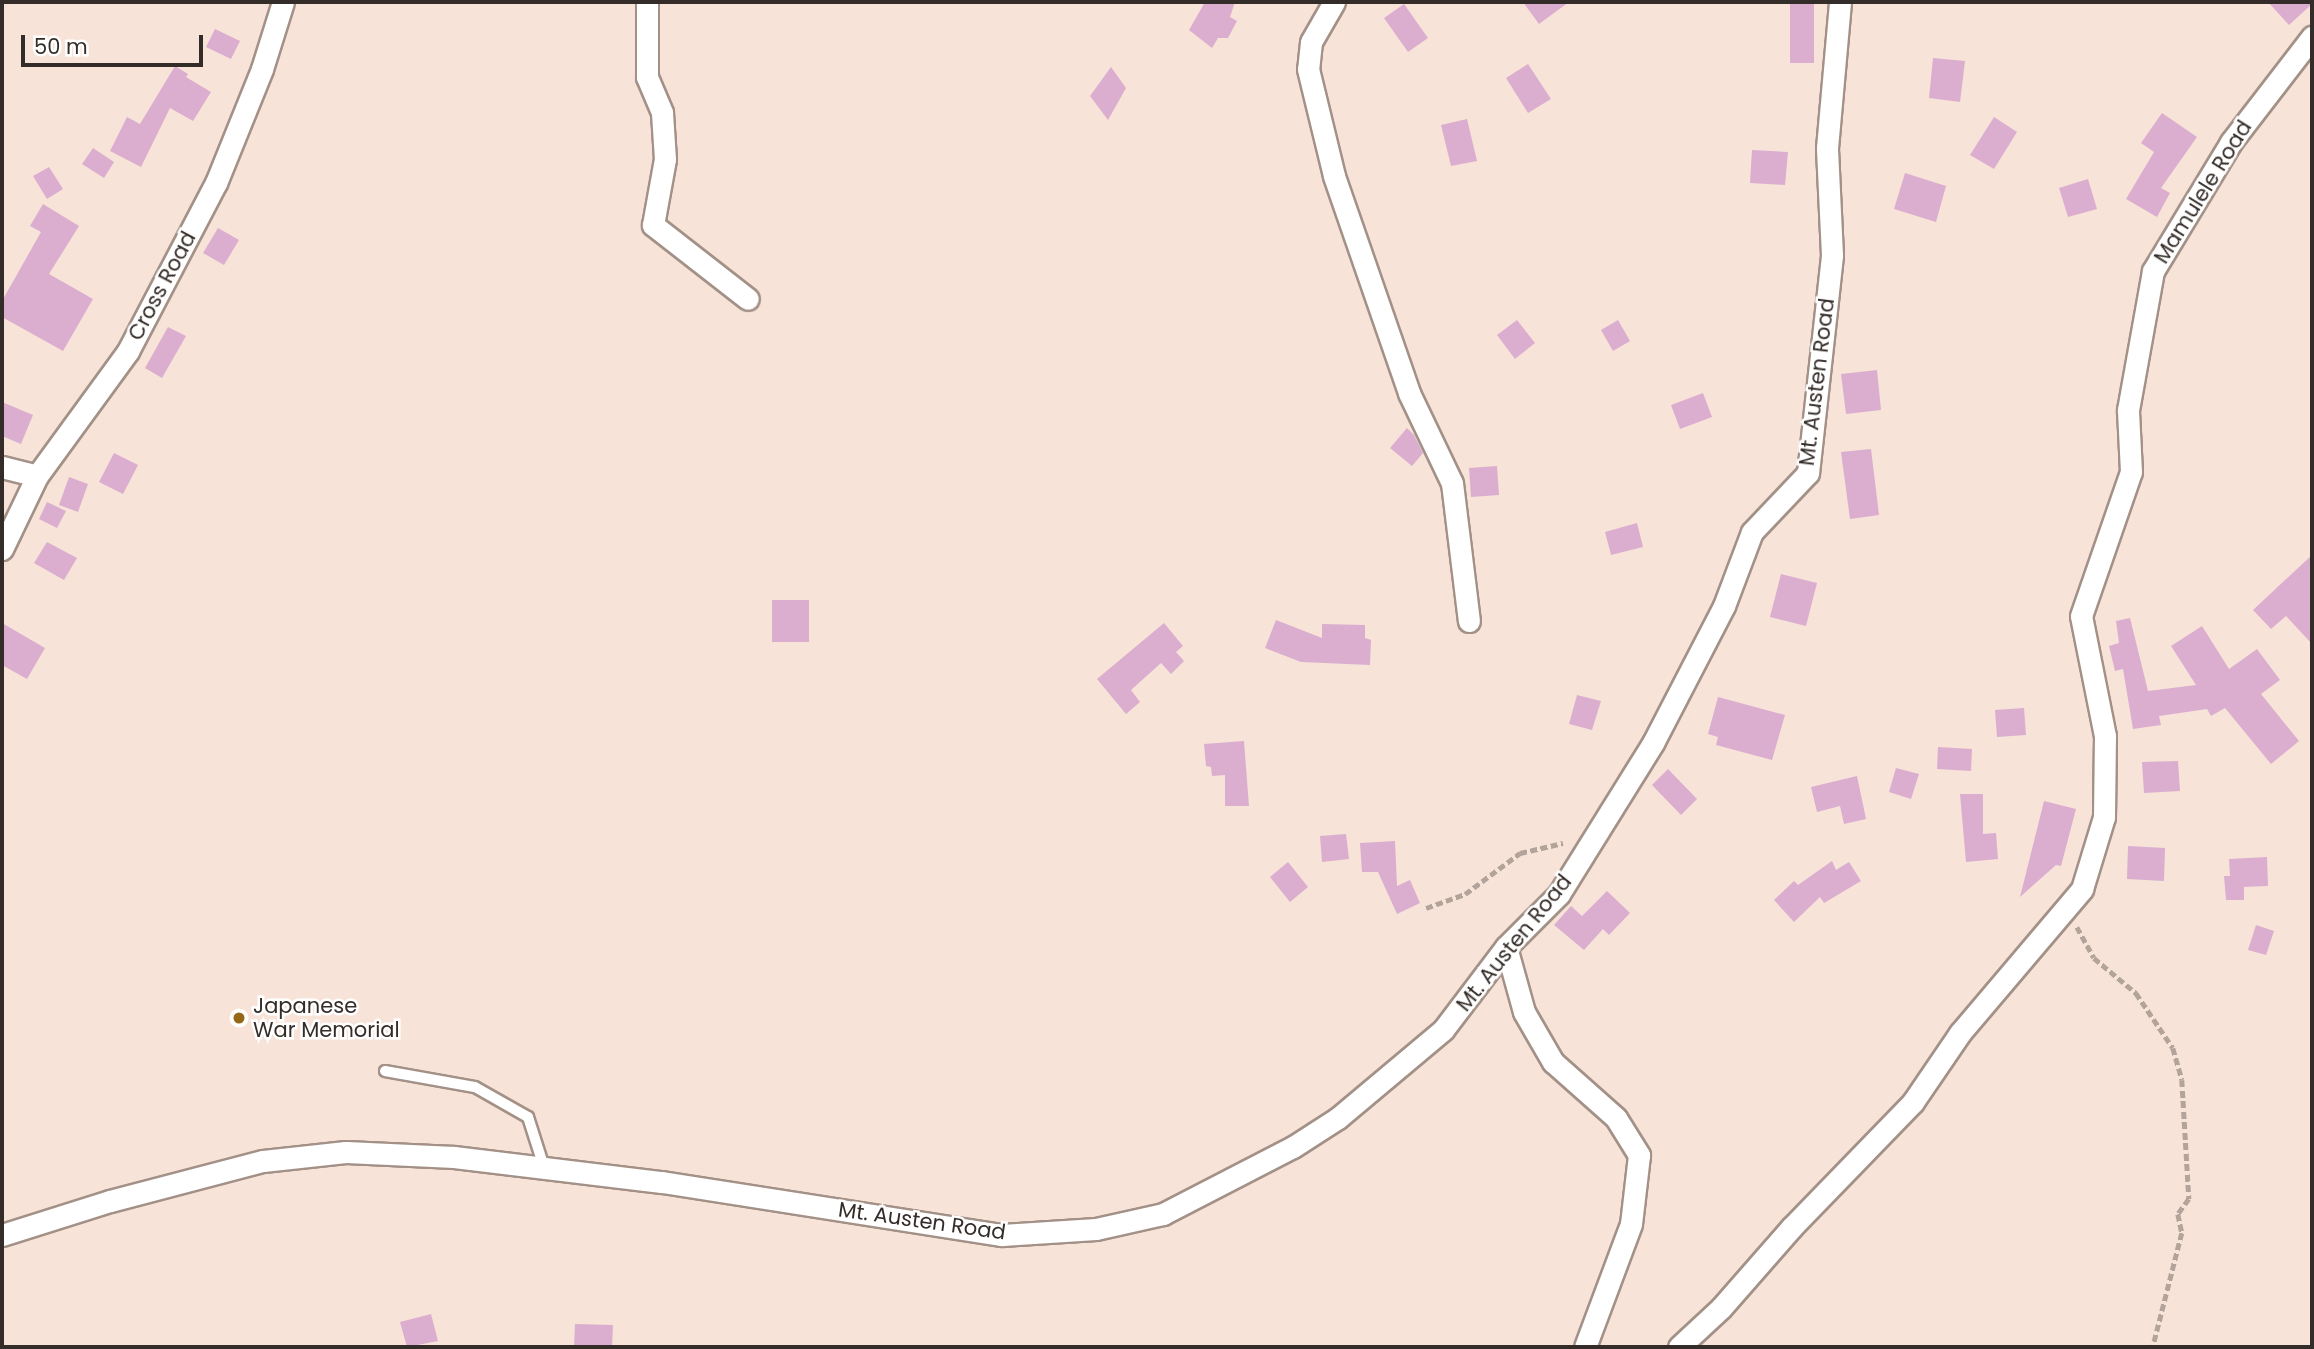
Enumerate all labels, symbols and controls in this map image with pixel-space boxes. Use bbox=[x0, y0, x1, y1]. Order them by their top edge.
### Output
scale bar bbox=[24, 21, 206, 65]
text: 50 m bbox=[34, 32, 88, 61]
street label: Mamulele Road bbox=[2149, 116, 2257, 268]
street label: Cross Road bbox=[123, 227, 201, 345]
street label: Mt. Austen Road bbox=[1794, 297, 1840, 467]
street label: Mt. Austen Road bbox=[1451, 870, 1577, 1016]
place label: Japanese War Memorial bbox=[253, 993, 400, 1043]
marker: Japanese War Memorial bbox=[231, 1010, 247, 1026]
street label: Mt. Austen Road bbox=[837, 1197, 1007, 1245]

